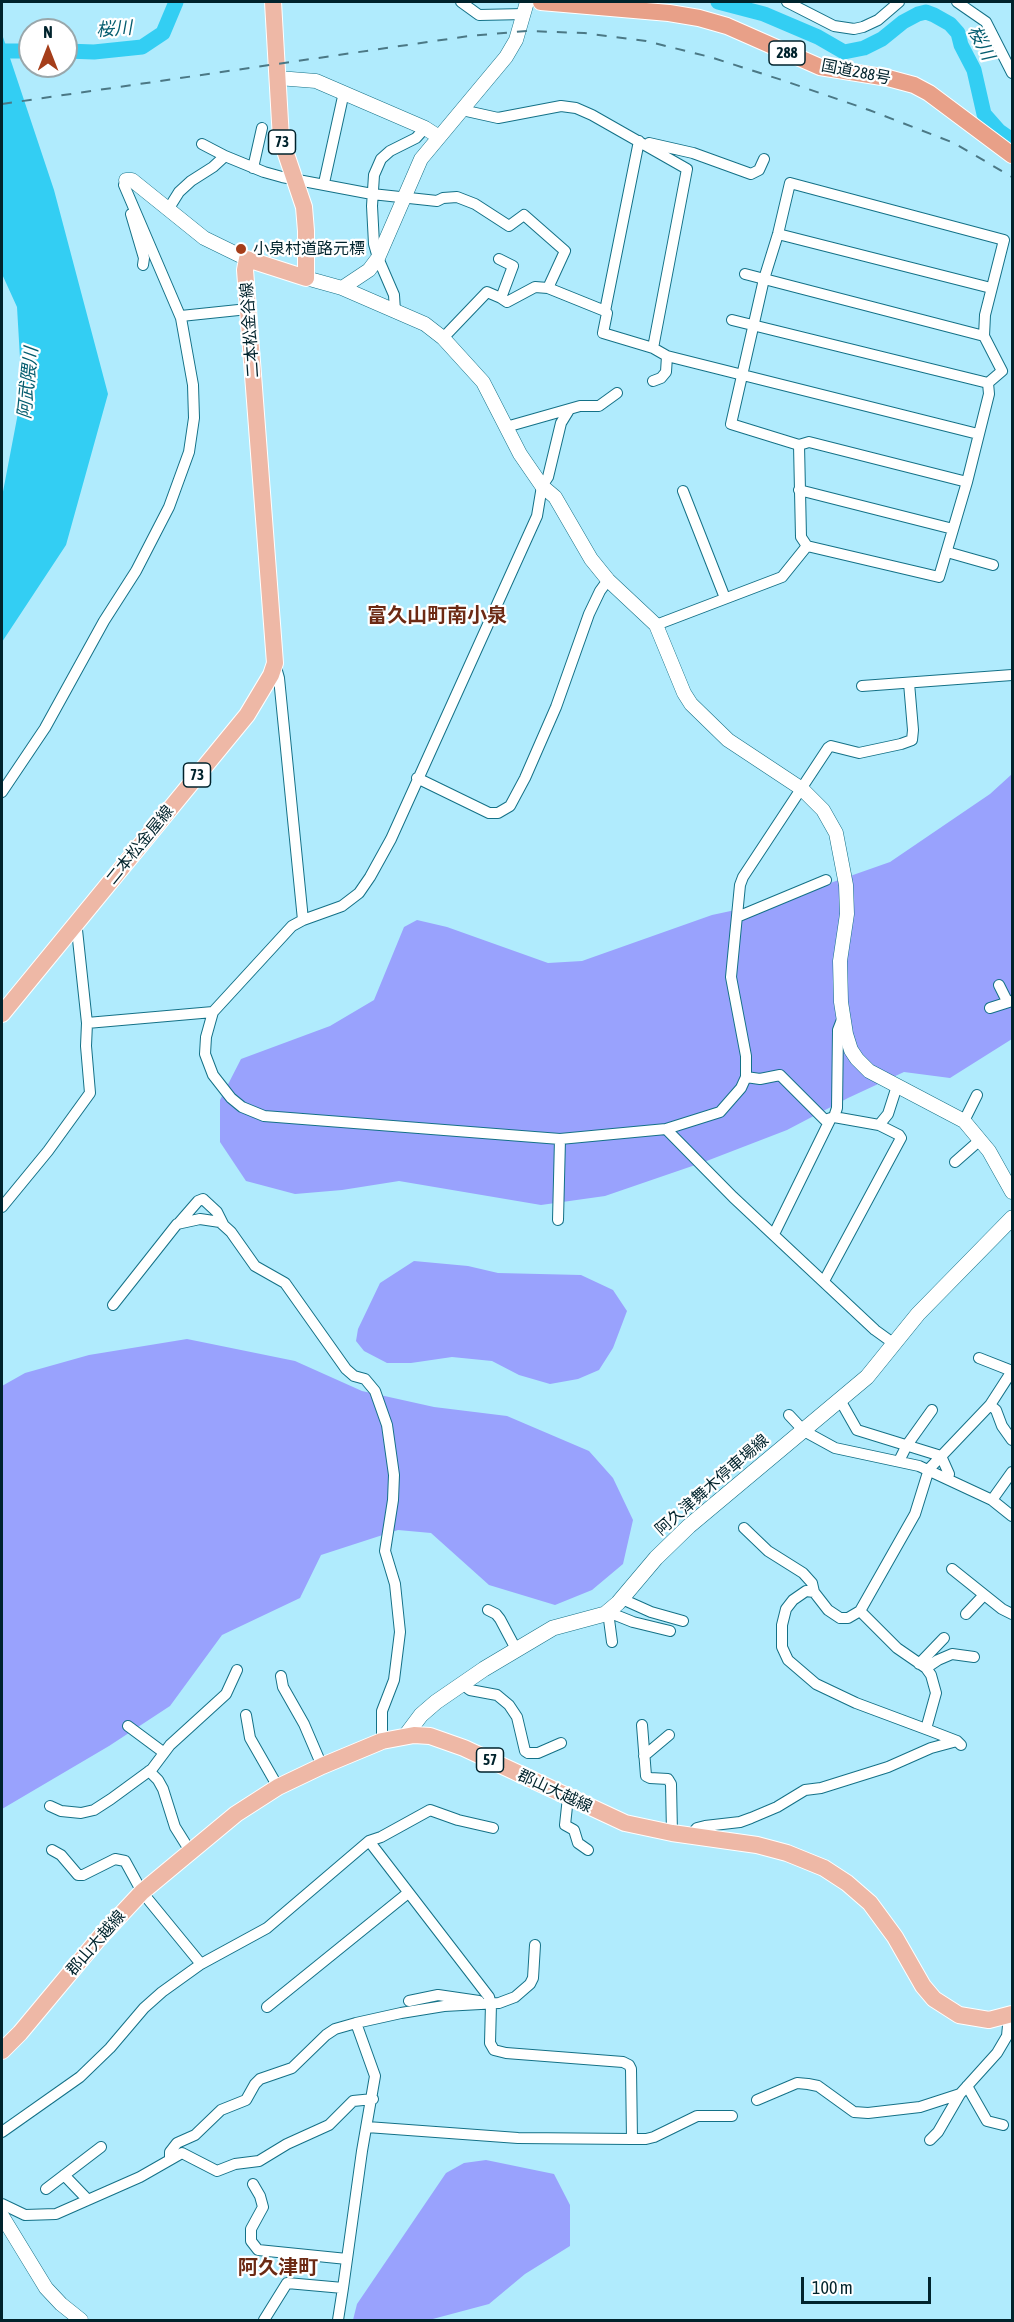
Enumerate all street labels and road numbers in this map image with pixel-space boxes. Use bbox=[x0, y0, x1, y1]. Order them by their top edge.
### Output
road number: 288 bbox=[769, 41, 805, 65]
street label: 国道288号 bbox=[820, 56, 892, 88]
road number: 73 bbox=[268, 130, 296, 154]
street label: 二本松金谷線 bbox=[237, 281, 263, 379]
road number: 73 bbox=[184, 763, 210, 787]
street label: 二本松金屋線 bbox=[102, 802, 178, 888]
street label: 阿久津舞木停車場線 bbox=[651, 1431, 773, 1539]
road number: 57 bbox=[476, 1748, 504, 1772]
street label: 郡山大越線 bbox=[515, 1765, 595, 1817]
street label: 郡山大越線 bbox=[63, 1907, 129, 1979]

